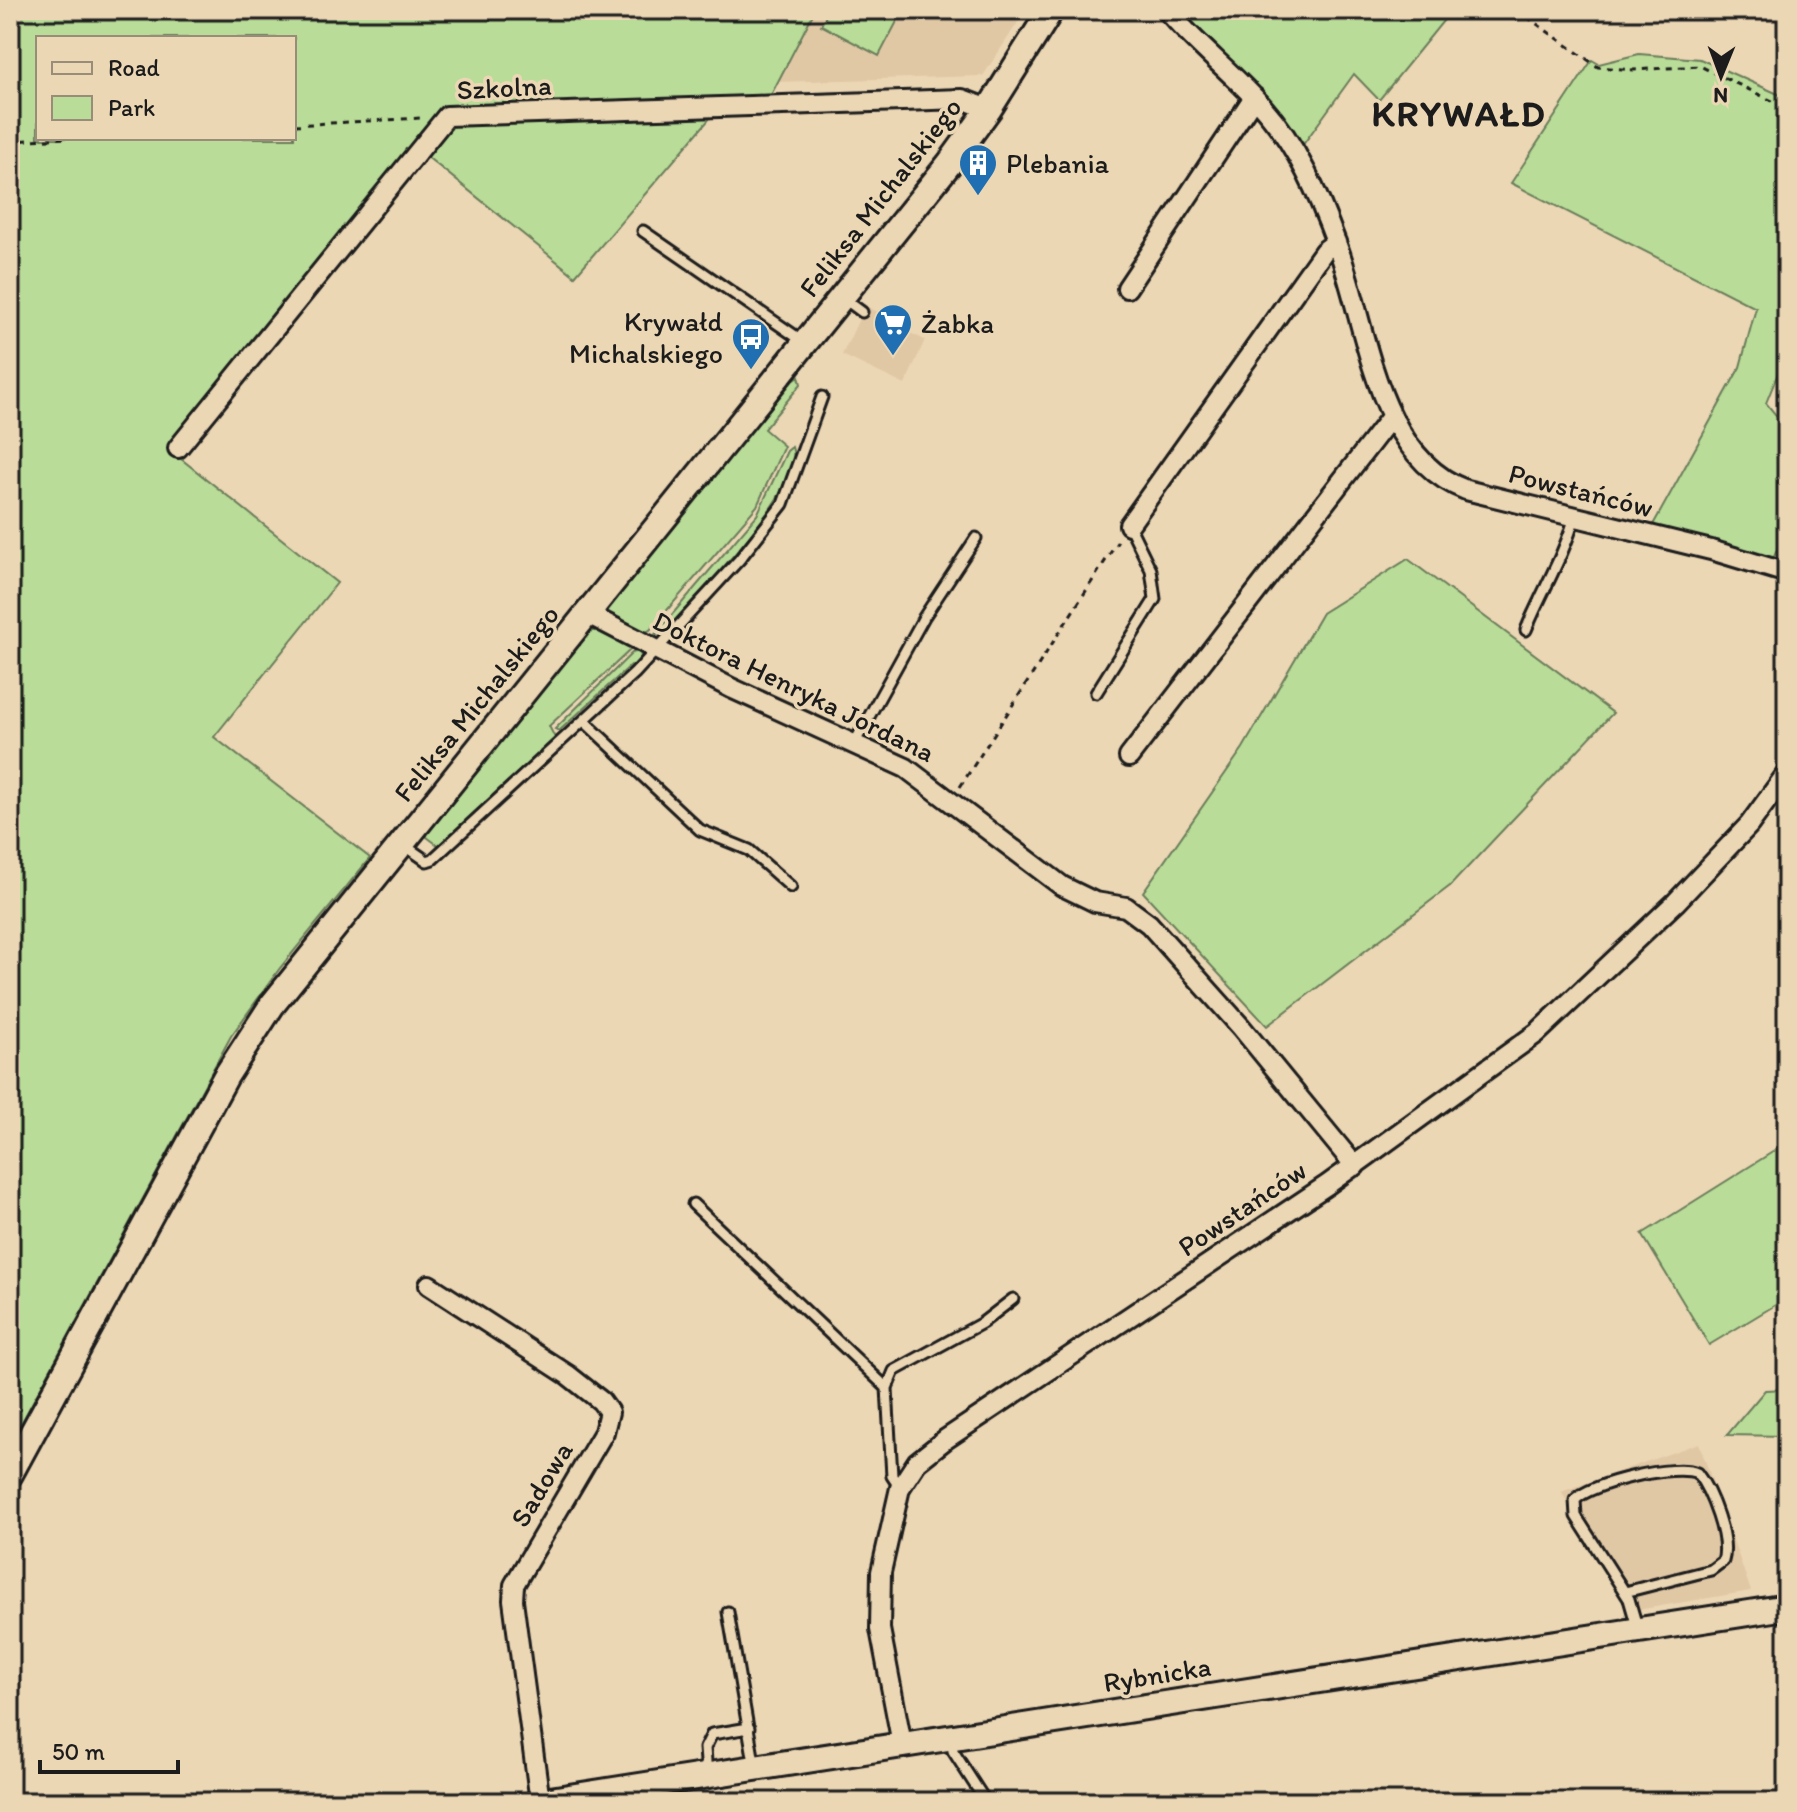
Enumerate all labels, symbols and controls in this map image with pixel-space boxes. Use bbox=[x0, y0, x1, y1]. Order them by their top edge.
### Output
legend bbox=[36, 36, 296, 140]
north arrow bbox=[1681, 36, 1761, 116]
text: Road bbox=[108, 53, 160, 82]
street label: Szkolna bbox=[456, 68, 552, 106]
text: N bbox=[1713, 82, 1728, 109]
street label: Feliksa Michalskiego bbox=[792, 90, 968, 304]
district label: KRYWAŁD bbox=[1371, 92, 1547, 135]
text: Park bbox=[108, 93, 155, 122]
building icon: Plebania bbox=[957, 142, 999, 197]
place label: Plebania bbox=[1006, 146, 1110, 180]
supermarket icon: Żabka bbox=[872, 302, 914, 357]
place label: Krywałd Michalskiego bbox=[569, 304, 724, 370]
place label: Żabka bbox=[921, 306, 994, 340]
bus stop icon: Krywałd Michalskiego bbox=[730, 316, 772, 371]
street label: Powstańców bbox=[1505, 456, 1657, 524]
street label: Feliksa Michalskiego bbox=[386, 598, 566, 808]
street label: Doktora Henryka Jordana bbox=[648, 603, 940, 769]
street label: Powstańców bbox=[1171, 1153, 1313, 1263]
street label: Sadowa bbox=[502, 1435, 580, 1533]
street label: Rybnicka bbox=[1101, 1649, 1213, 1699]
scale bar bbox=[40, 1724, 178, 1774]
text: 50 m bbox=[52, 1737, 105, 1766]

